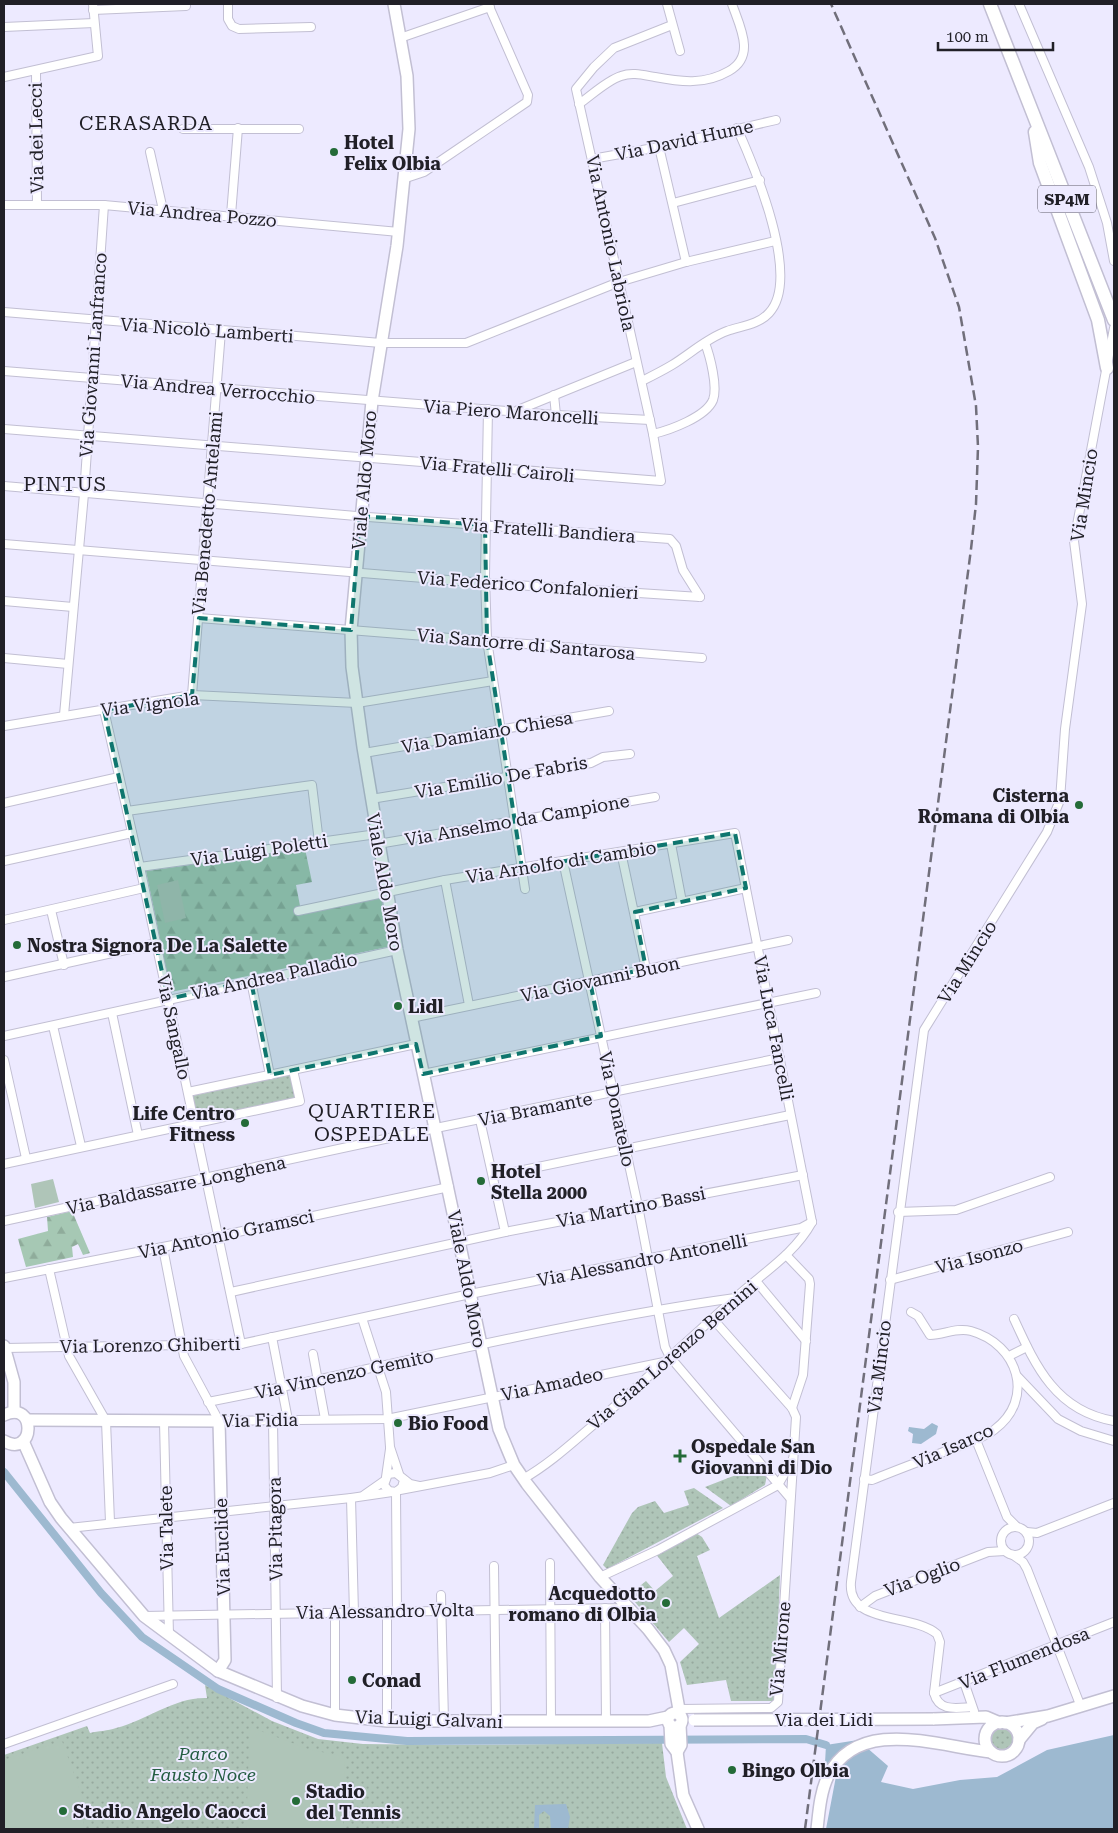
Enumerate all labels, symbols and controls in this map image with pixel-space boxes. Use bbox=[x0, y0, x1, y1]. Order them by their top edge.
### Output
scale bar bbox=[938, 20, 1053, 52]
text: 100 m bbox=[946, 28, 989, 46]
street label: Via dei Lecci bbox=[25, 82, 47, 194]
district label: CERASARDA bbox=[79, 111, 213, 135]
street label: Via David Hume bbox=[613, 115, 755, 165]
place label: Hotel Felix Olbia bbox=[344, 132, 441, 174]
marker: Hotel Felix Olbia bbox=[328, 146, 340, 158]
street label: Via Antonio Labriola bbox=[582, 153, 640, 333]
road number: SP4M bbox=[1038, 185, 1096, 212]
street label: Via Andrea Pozzo bbox=[126, 197, 278, 231]
street label: Via Giovanni Lanfranco bbox=[75, 252, 111, 458]
street label: Via Nicolò Lamberti bbox=[120, 313, 295, 347]
street label: Via Andrea Verrocchio bbox=[120, 370, 316, 408]
street label: Via Piero Maroncelli bbox=[423, 395, 600, 429]
street label: Viale Aldo Moro bbox=[347, 409, 381, 551]
street label: Via Benedetto Antelami bbox=[188, 410, 226, 616]
street label: Via Mincio bbox=[1066, 447, 1102, 543]
street label: Via Fratelli Cairoli bbox=[419, 452, 576, 486]
district label: PINTUS bbox=[23, 472, 107, 496]
street label: Via Fratelli Bandiera bbox=[460, 513, 636, 547]
street label: Via Federico Confalonieri bbox=[417, 567, 640, 603]
street label: Via Santorre di Santarosa bbox=[416, 624, 636, 664]
street label: Via Vignola bbox=[100, 688, 201, 720]
street label: Via Damiano Chiesa bbox=[400, 707, 575, 757]
street label: Via Emilio De Fabris bbox=[413, 751, 589, 803]
place label: Cisterna Romana di Olbia bbox=[918, 785, 1069, 827]
street label: Via Anselmo da Campione bbox=[403, 790, 631, 850]
marker: Cisterna Romana di Olbia bbox=[1073, 799, 1085, 811]
street label: Viale Aldo Moro bbox=[363, 811, 407, 953]
street label: Via Luigi Poletti bbox=[189, 830, 329, 870]
street label: Via Arnolfo di Cambio bbox=[464, 837, 658, 887]
street label: Via Mincio bbox=[933, 917, 1001, 1007]
place label: Nostra Signora De La Salette bbox=[27, 935, 288, 956]
marker: Nostra Signora De La Salette bbox=[11, 939, 23, 951]
street label: Via Andrea Palladio bbox=[189, 948, 359, 1004]
street label: Via Giovanni Buon bbox=[519, 952, 682, 1006]
street label: Via Luca Fancelli bbox=[750, 954, 798, 1103]
street label: Via Sangallo bbox=[153, 972, 195, 1082]
place label: Lidl bbox=[408, 996, 443, 1017]
marker: Lidl bbox=[392, 1000, 404, 1012]
street label: Via Donatello bbox=[595, 1049, 639, 1169]
street label: Via Bramante bbox=[476, 1088, 594, 1130]
district label: QUARTIERE OSPEDALE bbox=[308, 1099, 436, 1146]
place label: Life Centro Fitness bbox=[133, 1103, 235, 1145]
marker: Life Centro Fitness bbox=[239, 1117, 251, 1129]
street label: Via Baldassarre Longhena bbox=[64, 1151, 288, 1219]
place label: Hotel Stella 2000 bbox=[491, 1161, 587, 1203]
marker: Hotel Stella 2000 bbox=[475, 1175, 487, 1187]
street label: Via Martino Bassi bbox=[555, 1182, 707, 1232]
street label: Via Antonio Gramsci bbox=[136, 1205, 316, 1263]
street label: Viale Aldo Moro bbox=[443, 1208, 491, 1350]
street label: Via Alessandro Antonelli bbox=[535, 1229, 749, 1291]
street label: Via Isonzo bbox=[933, 1234, 1025, 1278]
street label: Via Gian Lorenzo Bernini bbox=[583, 1276, 761, 1434]
street label: Via Mincio bbox=[863, 1319, 895, 1415]
street label: Via Lorenzo Ghiberti bbox=[60, 1333, 241, 1357]
street label: Via Vincenzo Gemito bbox=[253, 1345, 435, 1403]
street label: Via Amadeo bbox=[499, 1363, 605, 1405]
street label: Via Fidia bbox=[222, 1409, 299, 1431]
place label: Bio Food bbox=[408, 1413, 489, 1434]
marker: Bio Food bbox=[392, 1417, 404, 1429]
street label: Via Isarco bbox=[909, 1419, 997, 1473]
place label: Ospedale San Giovanni di Dio bbox=[691, 1436, 833, 1478]
marker: Ospedale San Giovanni di Dio bbox=[673, 1449, 687, 1463]
street label: Via Pitagora bbox=[264, 1476, 286, 1581]
street label: Via Talete bbox=[155, 1485, 177, 1571]
street label: Via Euclide bbox=[210, 1498, 234, 1596]
street label: Via Oglio bbox=[881, 1553, 963, 1601]
place label: Acquedotto romano di Olbia bbox=[509, 1583, 656, 1625]
marker: Acquedotto romano di Olbia bbox=[660, 1597, 672, 1609]
street label: Via Alessandro Volta bbox=[296, 1599, 474, 1623]
street label: Via Mirone bbox=[765, 1601, 795, 1697]
street label: Via Flumendosa bbox=[956, 1622, 1093, 1694]
place label: Conad bbox=[362, 1670, 421, 1691]
marker: Conad bbox=[346, 1674, 358, 1686]
street label: Via Luigi Galvani bbox=[355, 1706, 504, 1732]
street label: Via dei Lidi bbox=[775, 1709, 874, 1730]
park label: Parco Fausto Noce bbox=[149, 1743, 256, 1785]
place label: Bingo Olbia bbox=[742, 1760, 849, 1781]
marker: Bingo Olbia bbox=[726, 1764, 738, 1776]
place label: Stadio del Tennis bbox=[306, 1781, 401, 1823]
marker: Stadio del Tennis bbox=[290, 1795, 302, 1807]
place label: Stadio Angelo Caocci bbox=[73, 1801, 266, 1822]
marker: Stadio Angelo Caocci bbox=[57, 1805, 69, 1817]

